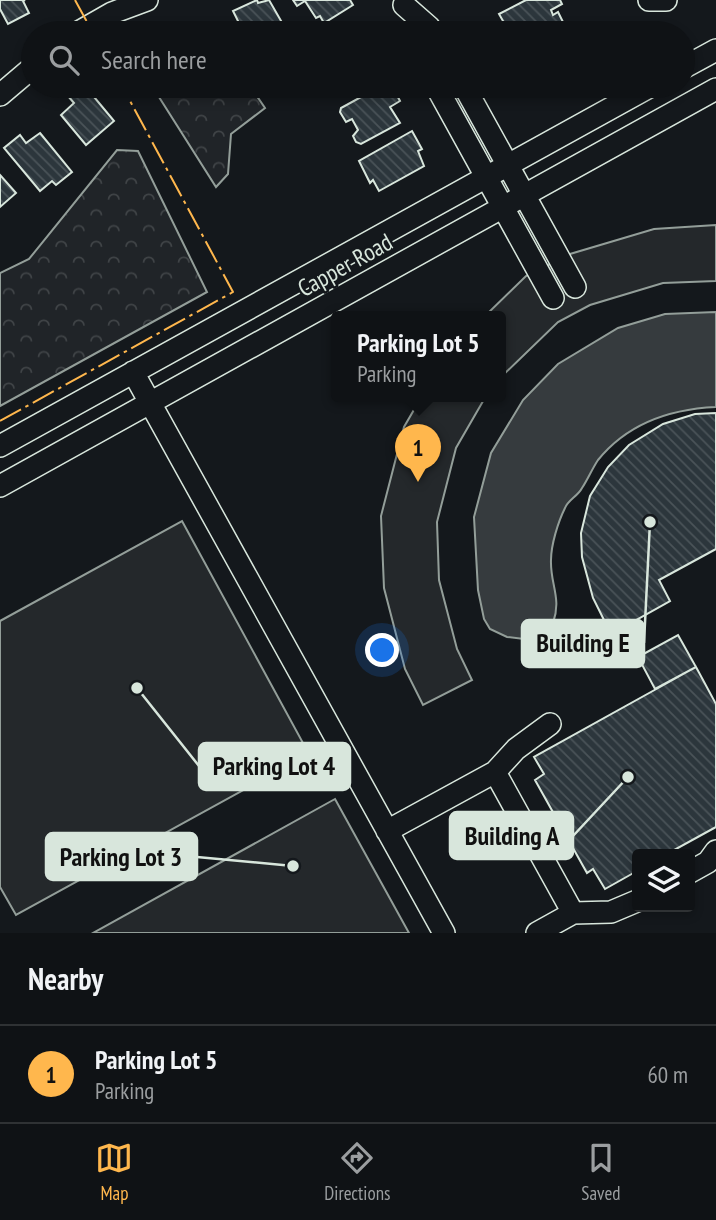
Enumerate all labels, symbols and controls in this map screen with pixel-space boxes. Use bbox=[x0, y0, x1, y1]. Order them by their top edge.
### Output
search box bbox=[21, 21, 695, 98]
icon: search bbox=[45, 41, 83, 79]
text: Search here bbox=[101, 43, 207, 76]
street label: Capper Road bbox=[292, 226, 398, 304]
popup bbox=[331, 311, 506, 402]
text: Parking Lot 5 bbox=[357, 326, 480, 359]
text: Parking bbox=[357, 359, 416, 388]
pin: 1 bbox=[395, 424, 441, 482]
callout: Building E bbox=[522, 620, 644, 667]
text: Building E bbox=[536, 626, 630, 659]
your location bbox=[365, 633, 399, 667]
callout: Parking Lot 4 bbox=[199, 743, 350, 790]
text: Parking Lot 4 bbox=[213, 749, 336, 782]
callout: Building A bbox=[450, 812, 573, 859]
text: Building A bbox=[465, 819, 560, 852]
callout: Parking Lot 3 bbox=[46, 833, 197, 880]
text: Parking Lot 3 bbox=[60, 840, 182, 873]
map controls bbox=[632, 849, 695, 912]
button: layers bbox=[632, 849, 695, 912]
text: Nearby bbox=[28, 959, 103, 998]
text: Parking Lot 5 bbox=[95, 1043, 218, 1076]
text: 1 bbox=[46, 1060, 57, 1089]
text: 60 m bbox=[647, 1060, 688, 1089]
text: Parking bbox=[95, 1076, 154, 1105]
tab: Map bbox=[95, 1139, 133, 1205]
tab: Directions bbox=[324, 1139, 390, 1205]
tab: Saved bbox=[581, 1139, 621, 1205]

